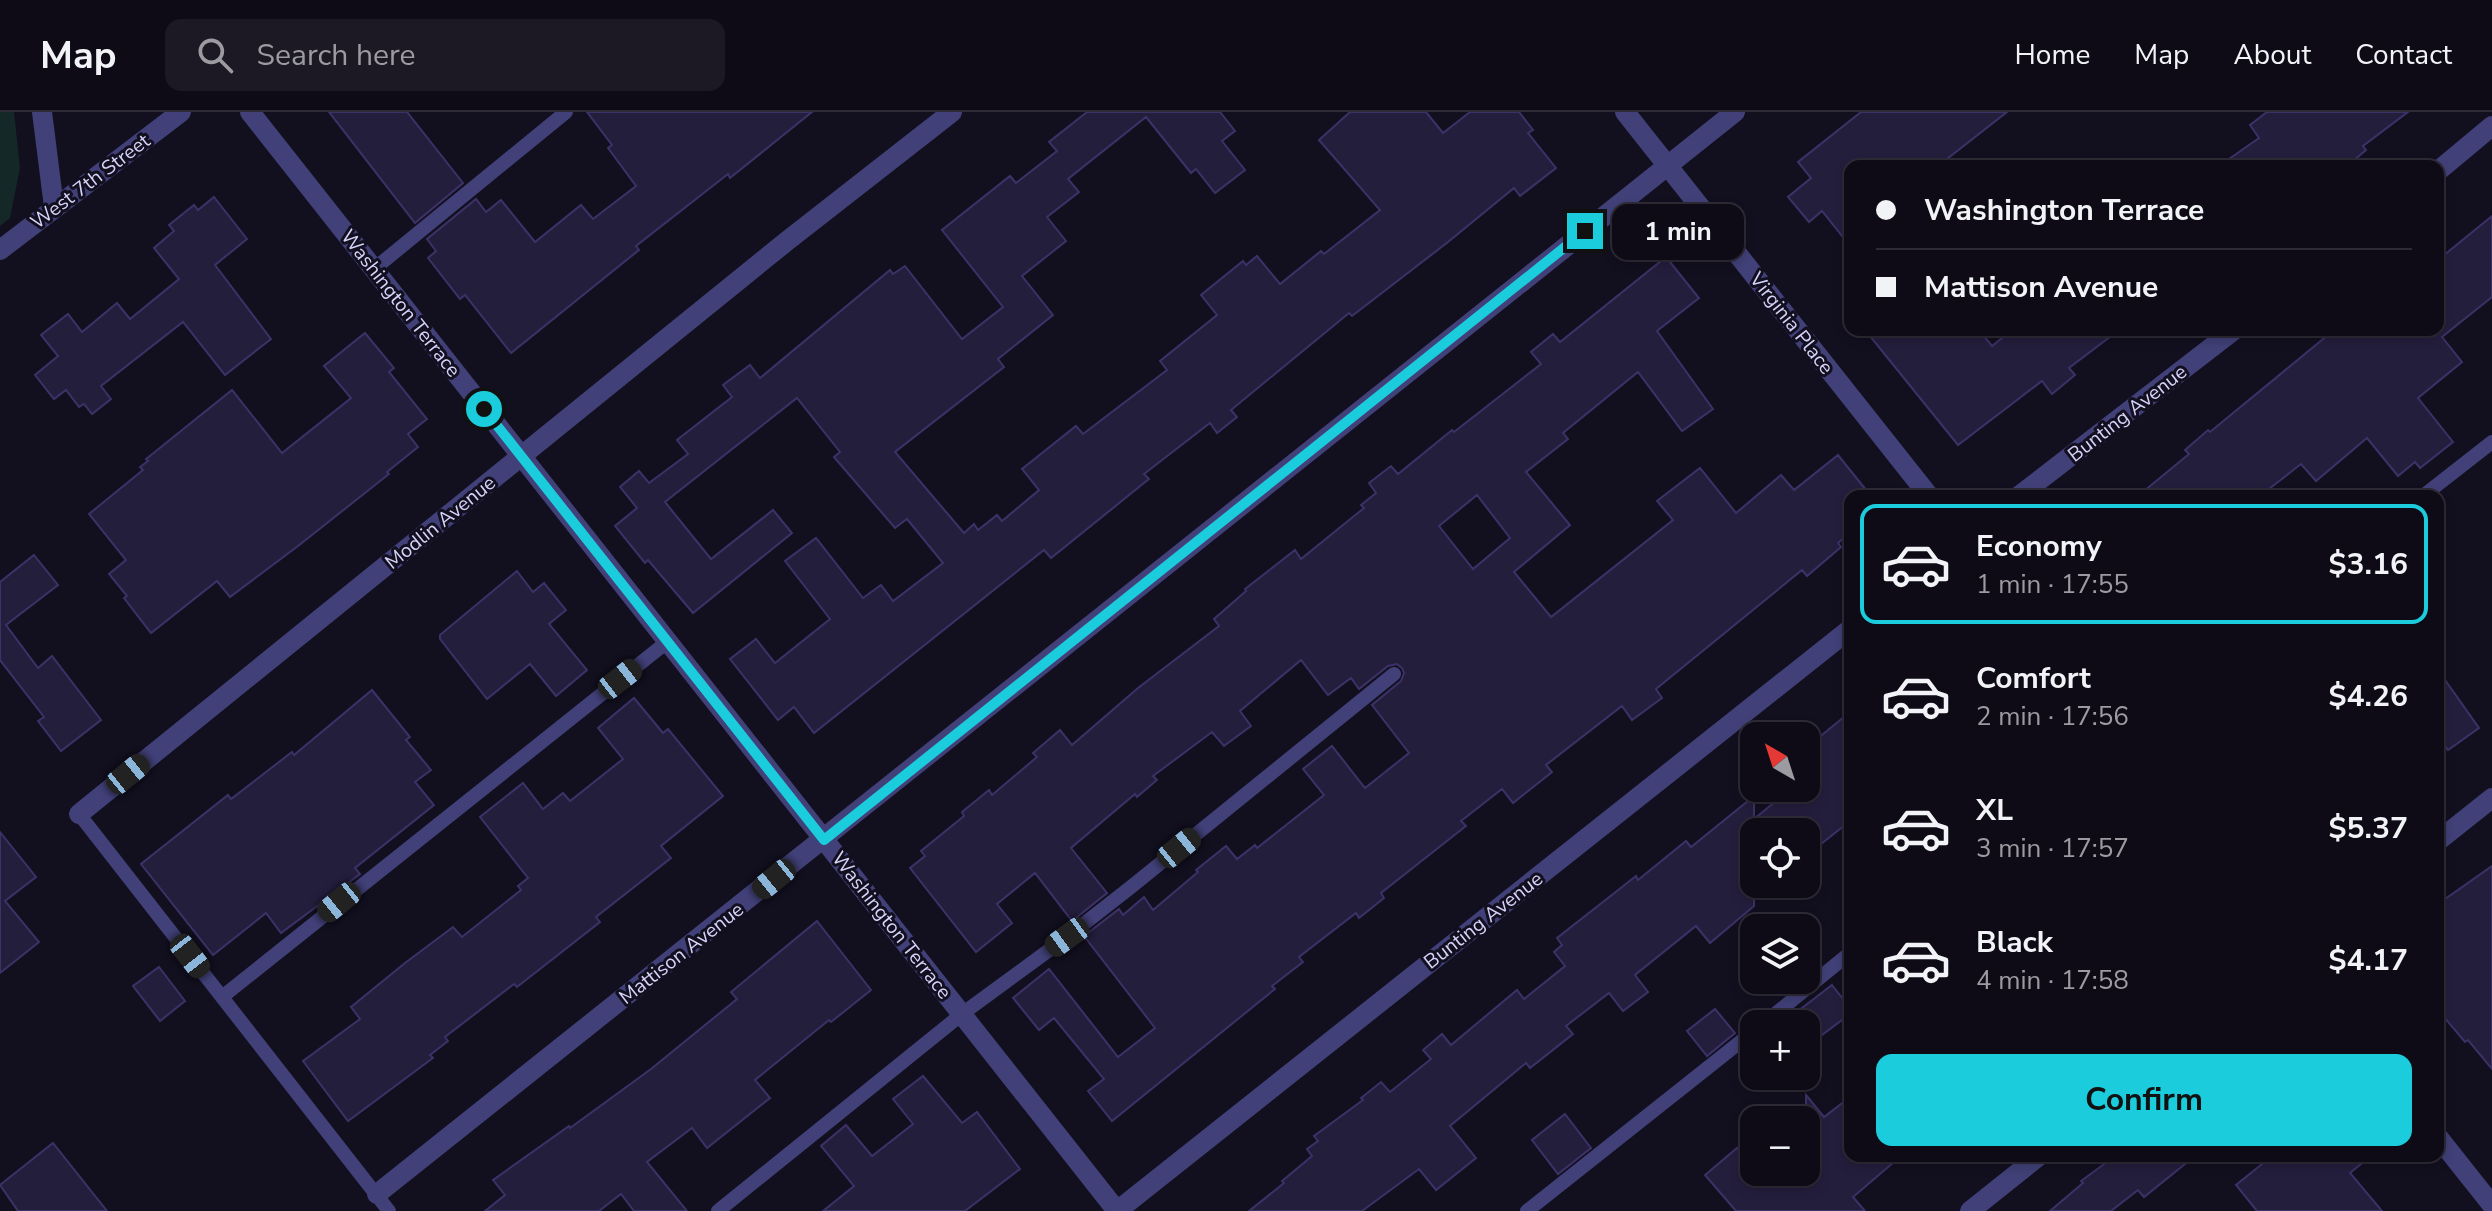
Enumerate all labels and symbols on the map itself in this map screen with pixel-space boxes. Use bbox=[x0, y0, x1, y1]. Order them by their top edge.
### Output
street label: West 7th Street bbox=[25, 127, 156, 235]
callout: 1 min bbox=[1613, 203, 1745, 259]
route end bbox=[1567, 213, 1603, 249]
street label: Washington Terrace bbox=[334, 224, 467, 383]
street label: Virginia Place bbox=[1743, 266, 1840, 380]
street label: Bunting Avenue bbox=[2062, 358, 2192, 468]
route start bbox=[466, 391, 502, 427]
street label: Modlin Avenue bbox=[379, 469, 501, 575]
car bbox=[594, 655, 646, 703]
north arrow bbox=[1740, 722, 1820, 802]
car bbox=[102, 750, 154, 798]
car bbox=[1153, 824, 1205, 872]
street label: Washington Terrace bbox=[825, 846, 958, 1005]
car bbox=[748, 855, 800, 903]
street label: Bunting Avenue bbox=[1418, 865, 1548, 975]
car bbox=[313, 878, 365, 926]
street label: Mattison Avenue bbox=[613, 896, 749, 1011]
car bbox=[1041, 913, 1093, 961]
car bbox=[166, 930, 214, 982]

